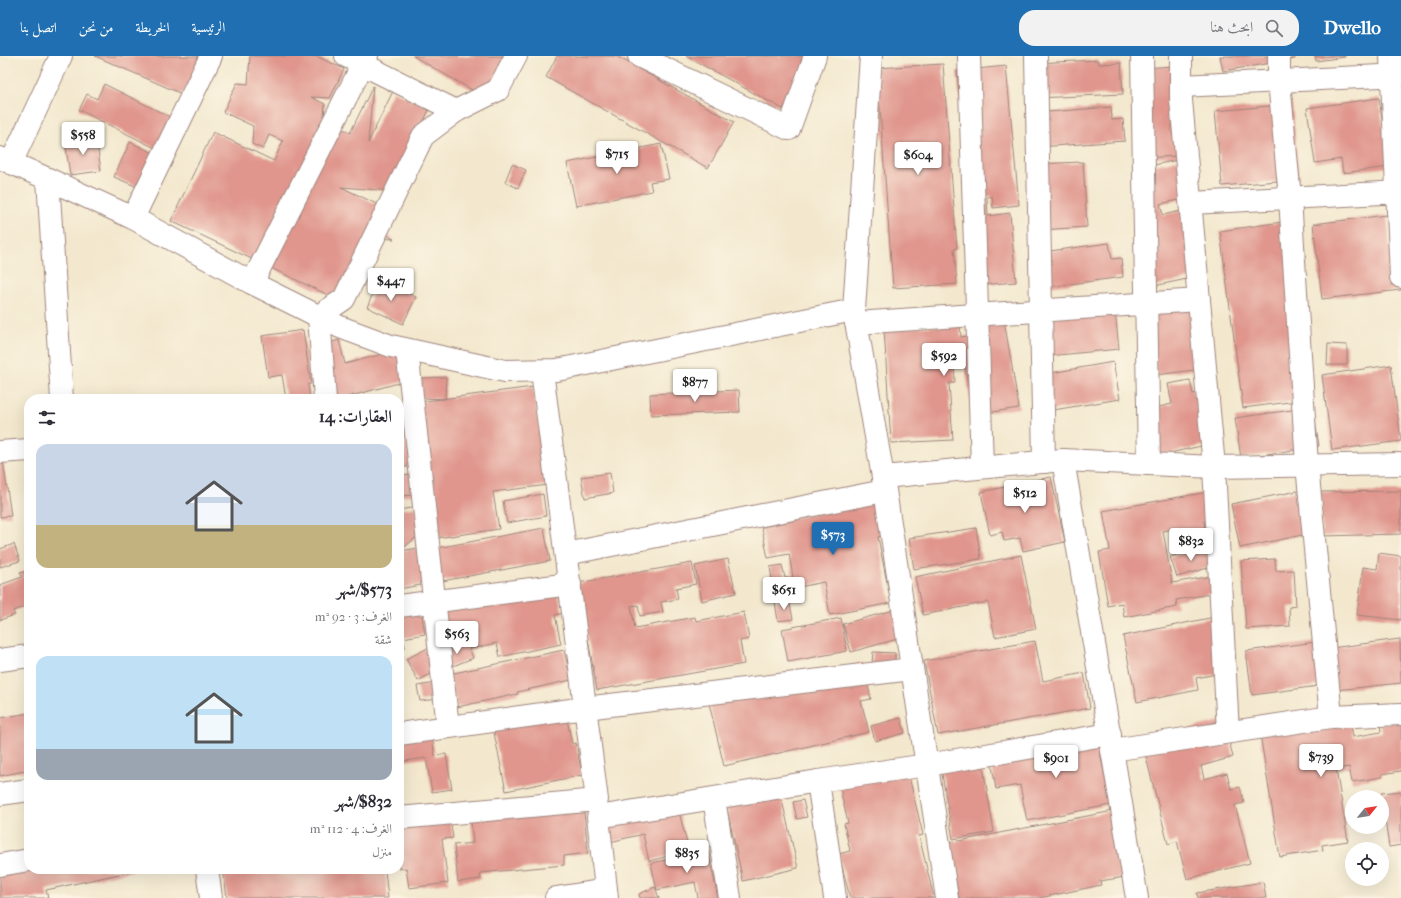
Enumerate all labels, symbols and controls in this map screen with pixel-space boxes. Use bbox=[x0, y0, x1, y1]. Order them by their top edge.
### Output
search box bbox=[1019, 10, 1299, 46]
icon: search bbox=[1263, 17, 1285, 39]
text: Dwello bbox=[1323, 17, 1381, 39]
text: ابحث هنا bbox=[1210, 18, 1253, 36]
text: اتصل بنا bbox=[20, 19, 57, 36]
text: من نحن bbox=[79, 19, 114, 36]
text: الخريطة bbox=[136, 19, 170, 36]
text: الرئيسية bbox=[192, 19, 225, 36]
pin: $558 bbox=[59, 122, 107, 156]
text: $558 bbox=[71, 127, 95, 142]
pin: $715 bbox=[593, 141, 641, 175]
pin: $604 bbox=[894, 142, 942, 176]
text: $715 bbox=[605, 146, 629, 161]
text: $604 bbox=[904, 147, 932, 162]
pin: $447 bbox=[367, 268, 415, 302]
text: $447 bbox=[377, 273, 405, 288]
pin: $592 bbox=[920, 343, 968, 377]
text: $592 bbox=[931, 348, 957, 363]
pin: $877 bbox=[671, 369, 719, 403]
text: $877 bbox=[682, 374, 708, 389]
text: العقارات: 14 bbox=[319, 406, 392, 426]
icon: filters bbox=[36, 407, 58, 429]
icon: home bbox=[178, 470, 250, 542]
pin: $512 bbox=[1001, 480, 1049, 514]
text: $512 bbox=[1013, 485, 1037, 500]
pin: $573 bbox=[809, 522, 857, 556]
text: $573 bbox=[821, 527, 845, 542]
pin: $832 bbox=[1167, 528, 1215, 562]
text: $832 bbox=[1178, 533, 1204, 548]
pin: $651 bbox=[760, 577, 808, 611]
text: $573/شهر bbox=[336, 579, 392, 599]
text: $651 bbox=[772, 582, 796, 597]
text: الغرف: 3 · 92 m² bbox=[315, 609, 392, 624]
pin: $563 bbox=[433, 621, 481, 655]
text: $563 bbox=[444, 626, 470, 641]
text: شقة bbox=[375, 632, 392, 647]
icon: home bbox=[178, 682, 250, 754]
pin: $739 bbox=[1297, 744, 1345, 778]
pin: $901 bbox=[1032, 745, 1080, 779]
text: $739 bbox=[1308, 749, 1334, 764]
text: $901 bbox=[1043, 750, 1069, 765]
north arrow bbox=[1345, 790, 1389, 834]
map controls bbox=[1345, 790, 1389, 886]
text: $832/شهر bbox=[335, 791, 392, 811]
text: الغرف: 4 · 112 m² bbox=[310, 821, 392, 836]
pin: $835 bbox=[663, 840, 711, 874]
button: locate bbox=[1345, 842, 1389, 886]
text: منزل bbox=[372, 844, 392, 859]
text: $835 bbox=[675, 845, 699, 860]

